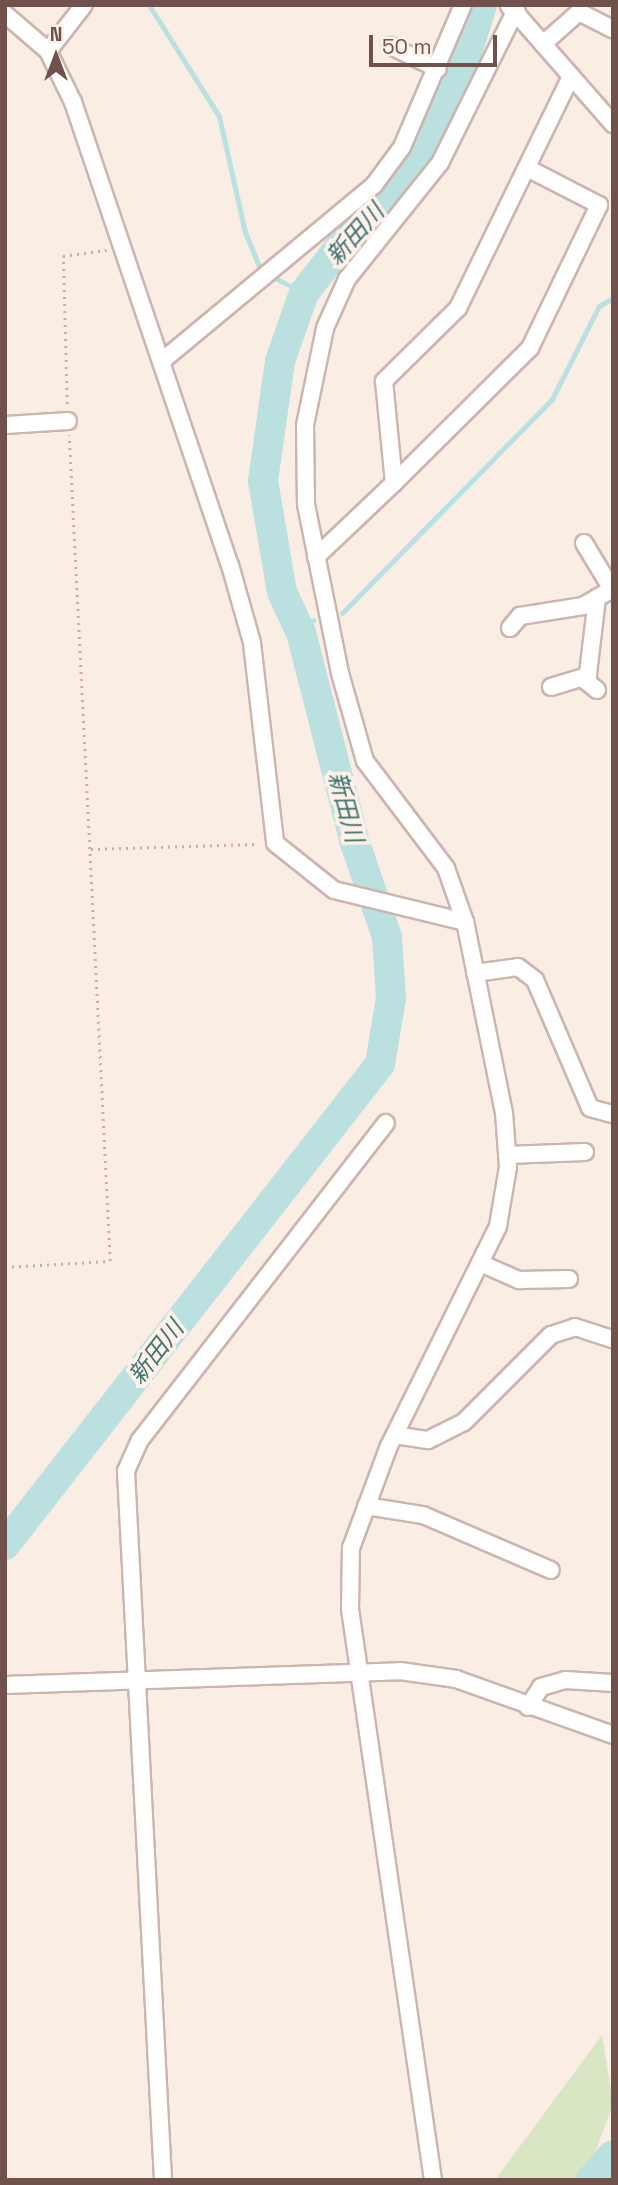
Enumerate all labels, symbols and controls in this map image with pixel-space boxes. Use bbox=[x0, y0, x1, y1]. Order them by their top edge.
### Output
north arrow bbox=[21, 21, 91, 91]
scale bar bbox=[373, 21, 501, 65]
text: N bbox=[50, 22, 62, 47]
text: 50 m bbox=[382, 33, 432, 60]
water label: 新田川 bbox=[320, 198, 390, 270]
water label: 新田川 bbox=[323, 768, 369, 846]
water label: 新田川 bbox=[122, 1315, 190, 1389]

